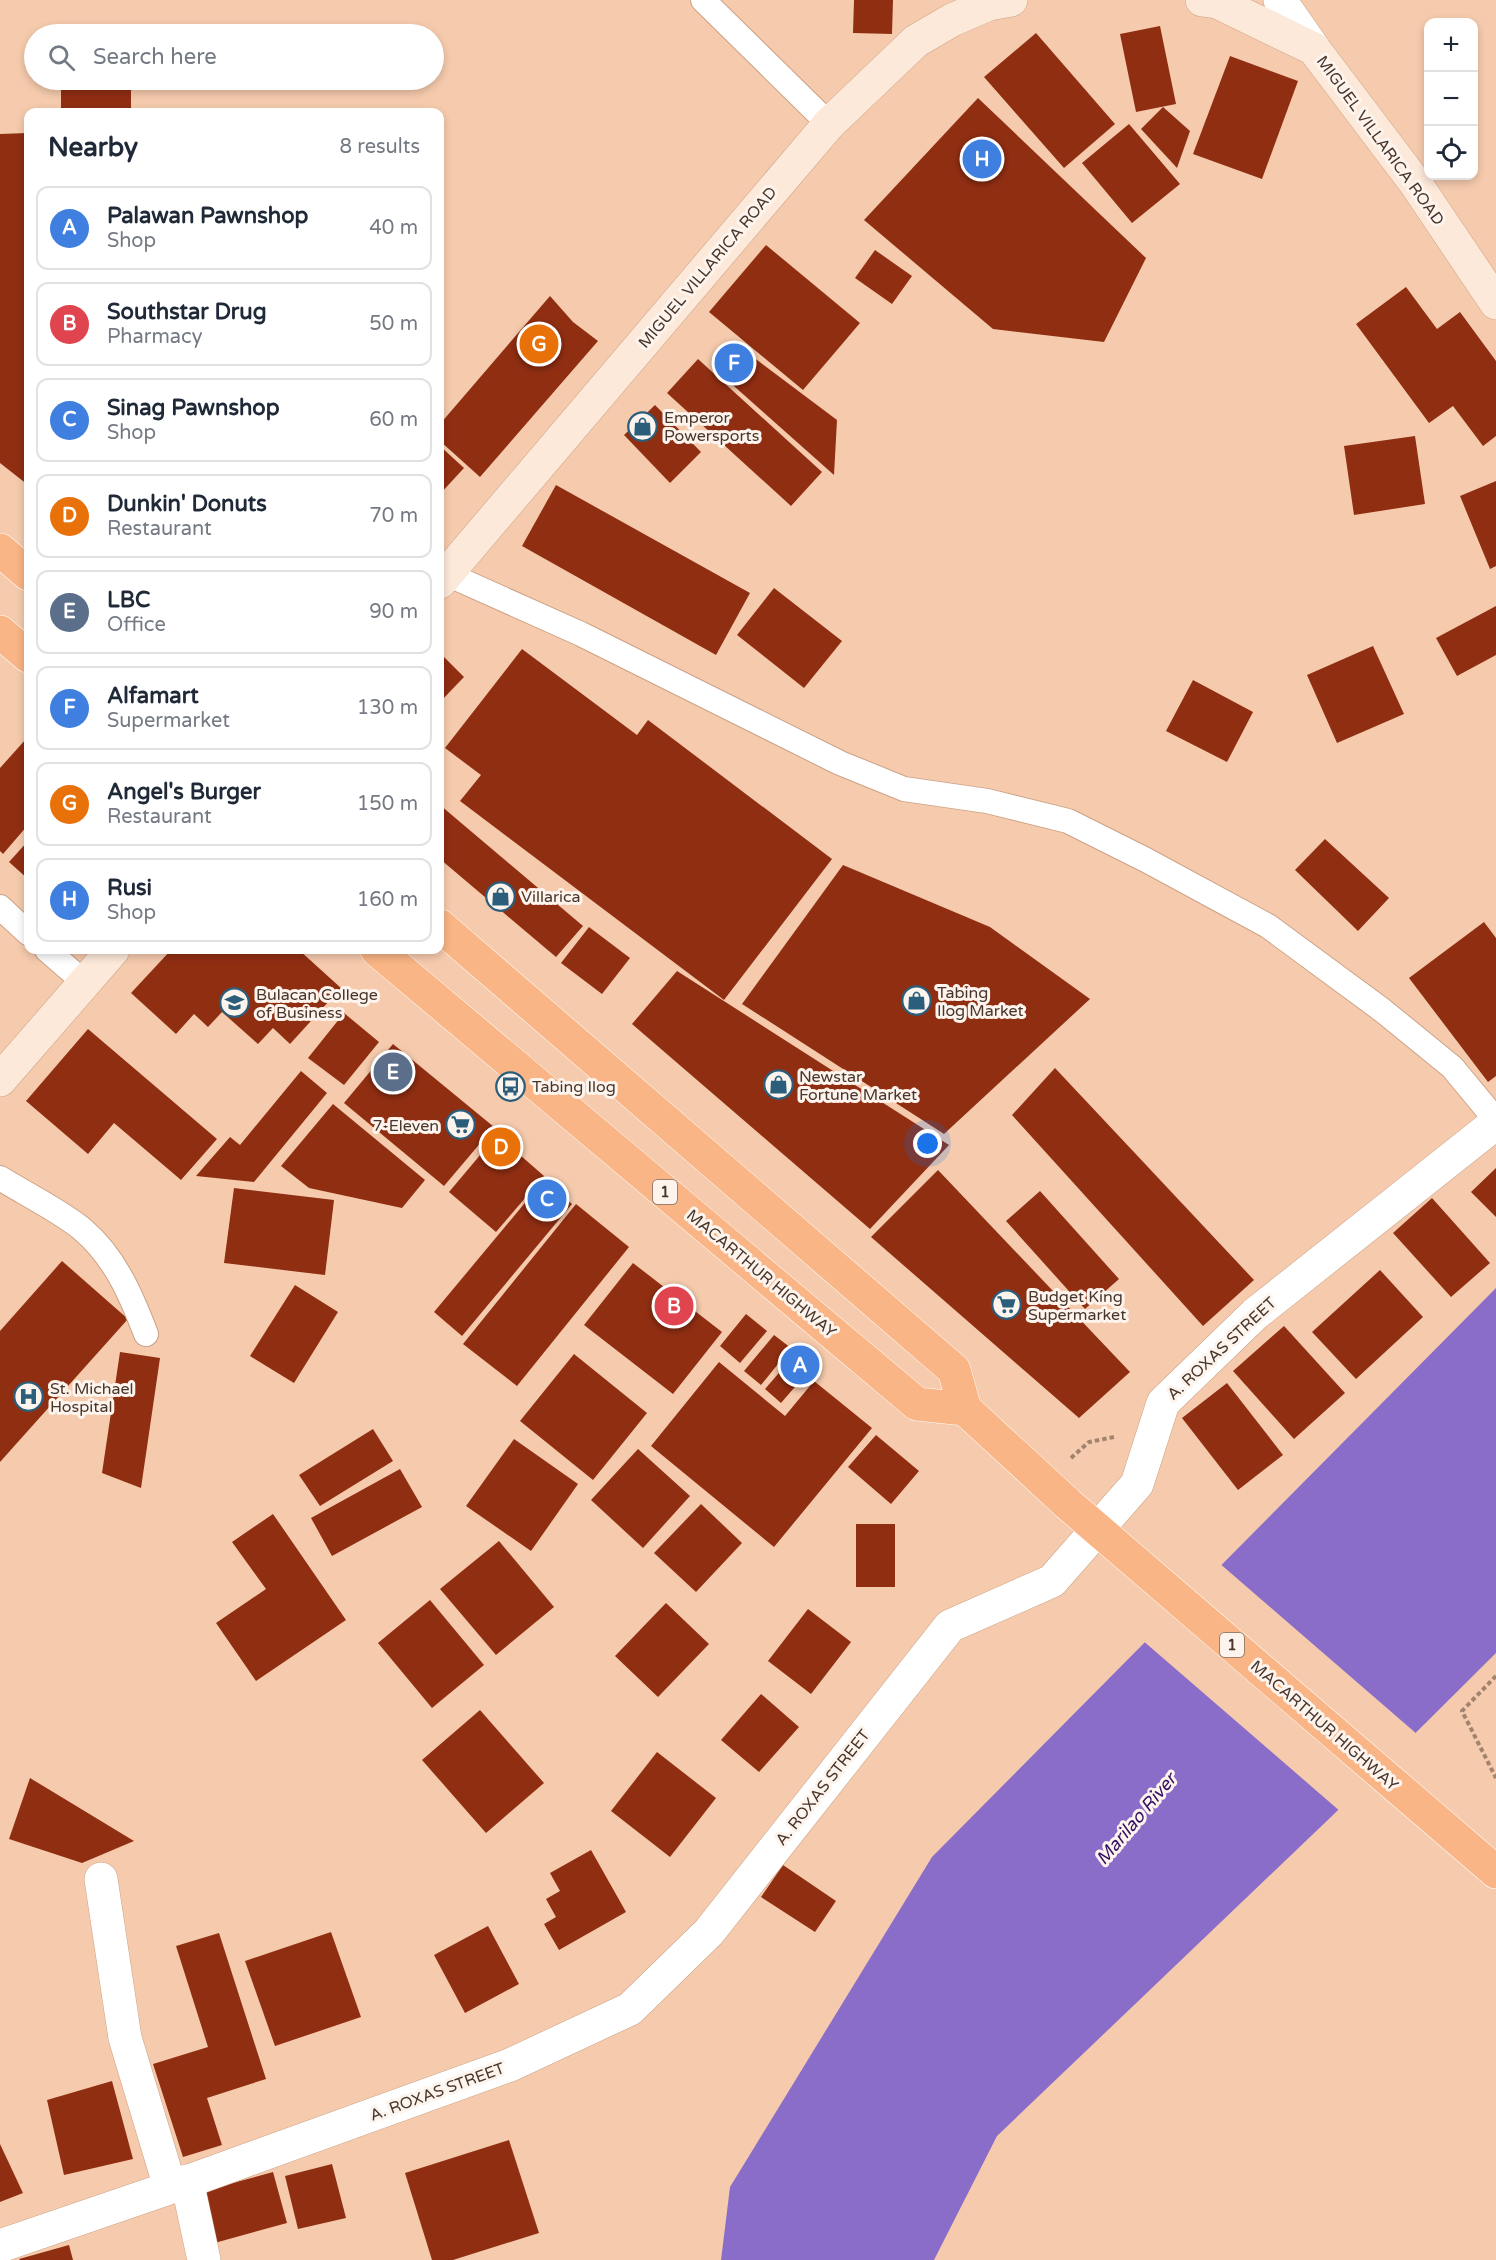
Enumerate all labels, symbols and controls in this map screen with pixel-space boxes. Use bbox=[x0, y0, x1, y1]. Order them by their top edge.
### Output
map controls bbox=[1424, 18, 1478, 180]
button: + bbox=[1424, 18, 1478, 72]
search box bbox=[24, 24, 444, 90]
icon: search bbox=[45, 41, 78, 74]
text: Search here bbox=[93, 44, 217, 70]
street label: MIGUEL VILLARICA ROAD bbox=[1312, 52, 1448, 229]
button: − bbox=[1424, 72, 1478, 126]
button: locate bbox=[1424, 126, 1478, 180]
text: Nearby bbox=[48, 132, 138, 163]
text: 8 results bbox=[340, 135, 420, 159]
pin: H bbox=[962, 136, 1002, 182]
street label: MIGUEL VILLARICA ROAD bbox=[634, 183, 781, 353]
text: Palawan Pawnshop bbox=[107, 203, 308, 229]
text: A bbox=[62, 216, 77, 240]
text: 40 m bbox=[369, 216, 418, 240]
text: Shop bbox=[107, 229, 156, 253]
text: Southstar Drug bbox=[107, 299, 267, 325]
text: B bbox=[63, 312, 76, 336]
text: 50 m bbox=[369, 312, 418, 336]
pin: G bbox=[520, 322, 558, 366]
text: Pharmacy bbox=[107, 325, 202, 349]
pin: F bbox=[714, 340, 754, 386]
text: Sinag Pawnshop bbox=[107, 395, 280, 421]
text: C bbox=[63, 408, 76, 432]
text: 60 m bbox=[369, 408, 418, 432]
place label: Emperor Powersports bbox=[664, 408, 759, 446]
shop icon: Emperor Powersports bbox=[627, 410, 659, 442]
text: Shop bbox=[107, 421, 156, 445]
text: Dunkin' Donuts bbox=[107, 491, 267, 517]
text: D bbox=[62, 504, 77, 528]
text: 70 m bbox=[369, 504, 418, 528]
text: Restaurant bbox=[107, 517, 212, 541]
text: LBC bbox=[107, 587, 150, 613]
text: E bbox=[63, 600, 76, 624]
text: 90 m bbox=[369, 600, 418, 624]
text: Office bbox=[107, 613, 166, 637]
text: Alfamart bbox=[107, 683, 199, 709]
text: F bbox=[63, 696, 76, 720]
text: 130 m bbox=[357, 696, 418, 720]
text: Supermarket bbox=[107, 709, 230, 733]
text: Angel's Burger bbox=[107, 779, 261, 805]
text: G bbox=[62, 792, 77, 816]
text: 150 m bbox=[357, 792, 418, 816]
text: Restaurant bbox=[107, 805, 212, 829]
text: Rusi bbox=[107, 875, 152, 901]
shop icon: Villarica bbox=[484, 880, 516, 912]
place label: Villarica bbox=[521, 887, 581, 907]
text: H bbox=[62, 888, 77, 912]
text: 160 m bbox=[357, 888, 418, 912]
text: Shop bbox=[107, 901, 156, 925]
place label: Tabing Ilog Market bbox=[937, 983, 1024, 1021]
place label: Bulacan College of Business bbox=[256, 985, 378, 1023]
shop icon: Tabing Ilog Market bbox=[900, 985, 932, 1017]
school or university icon: Bulacan College of Business bbox=[219, 987, 251, 1019]
pin: E bbox=[374, 1050, 412, 1094]
place label: Newstar Fortune Market bbox=[799, 1067, 917, 1105]
shop icon: Newstar Fortune Market bbox=[762, 1069, 794, 1101]
bus stop icon: Tabing Ilog bbox=[495, 1070, 527, 1102]
place label: Tabing Ilog bbox=[532, 1077, 616, 1097]
supermarket icon: 7-Eleven bbox=[444, 1109, 476, 1141]
place label: 7-Eleven bbox=[372, 1116, 439, 1136]
pin: D bbox=[482, 1124, 520, 1170]
your location bbox=[913, 1129, 942, 1158]
pin: C bbox=[528, 1176, 566, 1222]
road number: 1 bbox=[653, 1180, 677, 1204]
street label: MACARTHUR HIGHWAY bbox=[682, 1205, 840, 1342]
pin: B bbox=[654, 1284, 694, 1328]
place label: Budget King Supermarket bbox=[1028, 1287, 1126, 1325]
supermarket icon: Budget King Supermarket bbox=[991, 1289, 1023, 1321]
street label: A. ROXAS STREET bbox=[1163, 1293, 1281, 1404]
pin: A bbox=[780, 1342, 820, 1388]
place label: St. Michael Hospital bbox=[50, 1379, 134, 1417]
hospital icon: St. Michael Hospital bbox=[13, 1381, 45, 1413]
road number: 1 bbox=[1220, 1633, 1244, 1657]
street label: MACARTHUR HIGHWAY bbox=[1246, 1656, 1402, 1795]
street label: A. ROXAS STREET bbox=[771, 1725, 875, 1850]
water label: Marilao River bbox=[1091, 1767, 1182, 1869]
street label: A. ROXAS STREET bbox=[367, 2058, 508, 2126]

